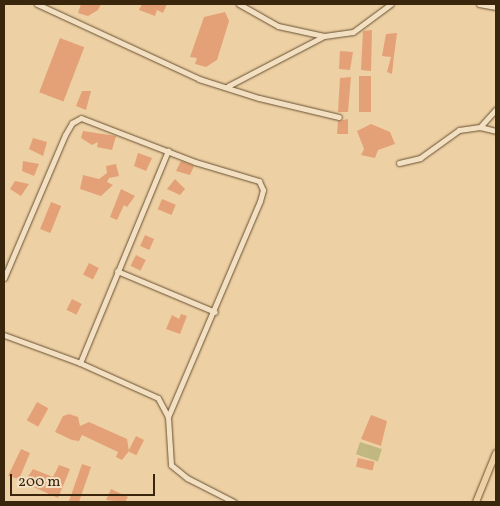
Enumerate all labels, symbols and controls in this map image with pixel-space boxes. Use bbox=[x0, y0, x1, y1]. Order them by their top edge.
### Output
scale bar bbox=[12, 464, 158, 496]
text: 200 m bbox=[18, 472, 61, 493]

